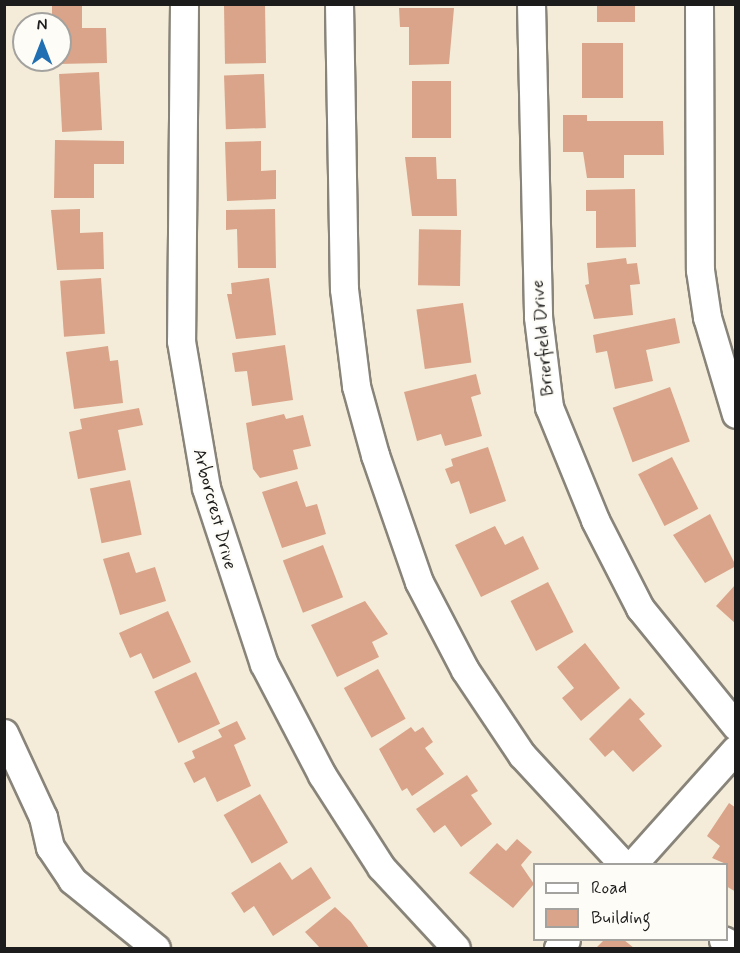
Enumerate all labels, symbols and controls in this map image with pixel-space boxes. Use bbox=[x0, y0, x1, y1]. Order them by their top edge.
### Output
north arrow bbox=[12, 12, 72, 72]
text: N bbox=[37, 15, 47, 36]
street label: Brierfield Drive bbox=[527, 280, 559, 396]
street label: Arborcrest Drive bbox=[187, 446, 241, 572]
legend bbox=[533, 863, 728, 941]
text: Road bbox=[591, 876, 627, 900]
text: Building bbox=[591, 906, 651, 930]

